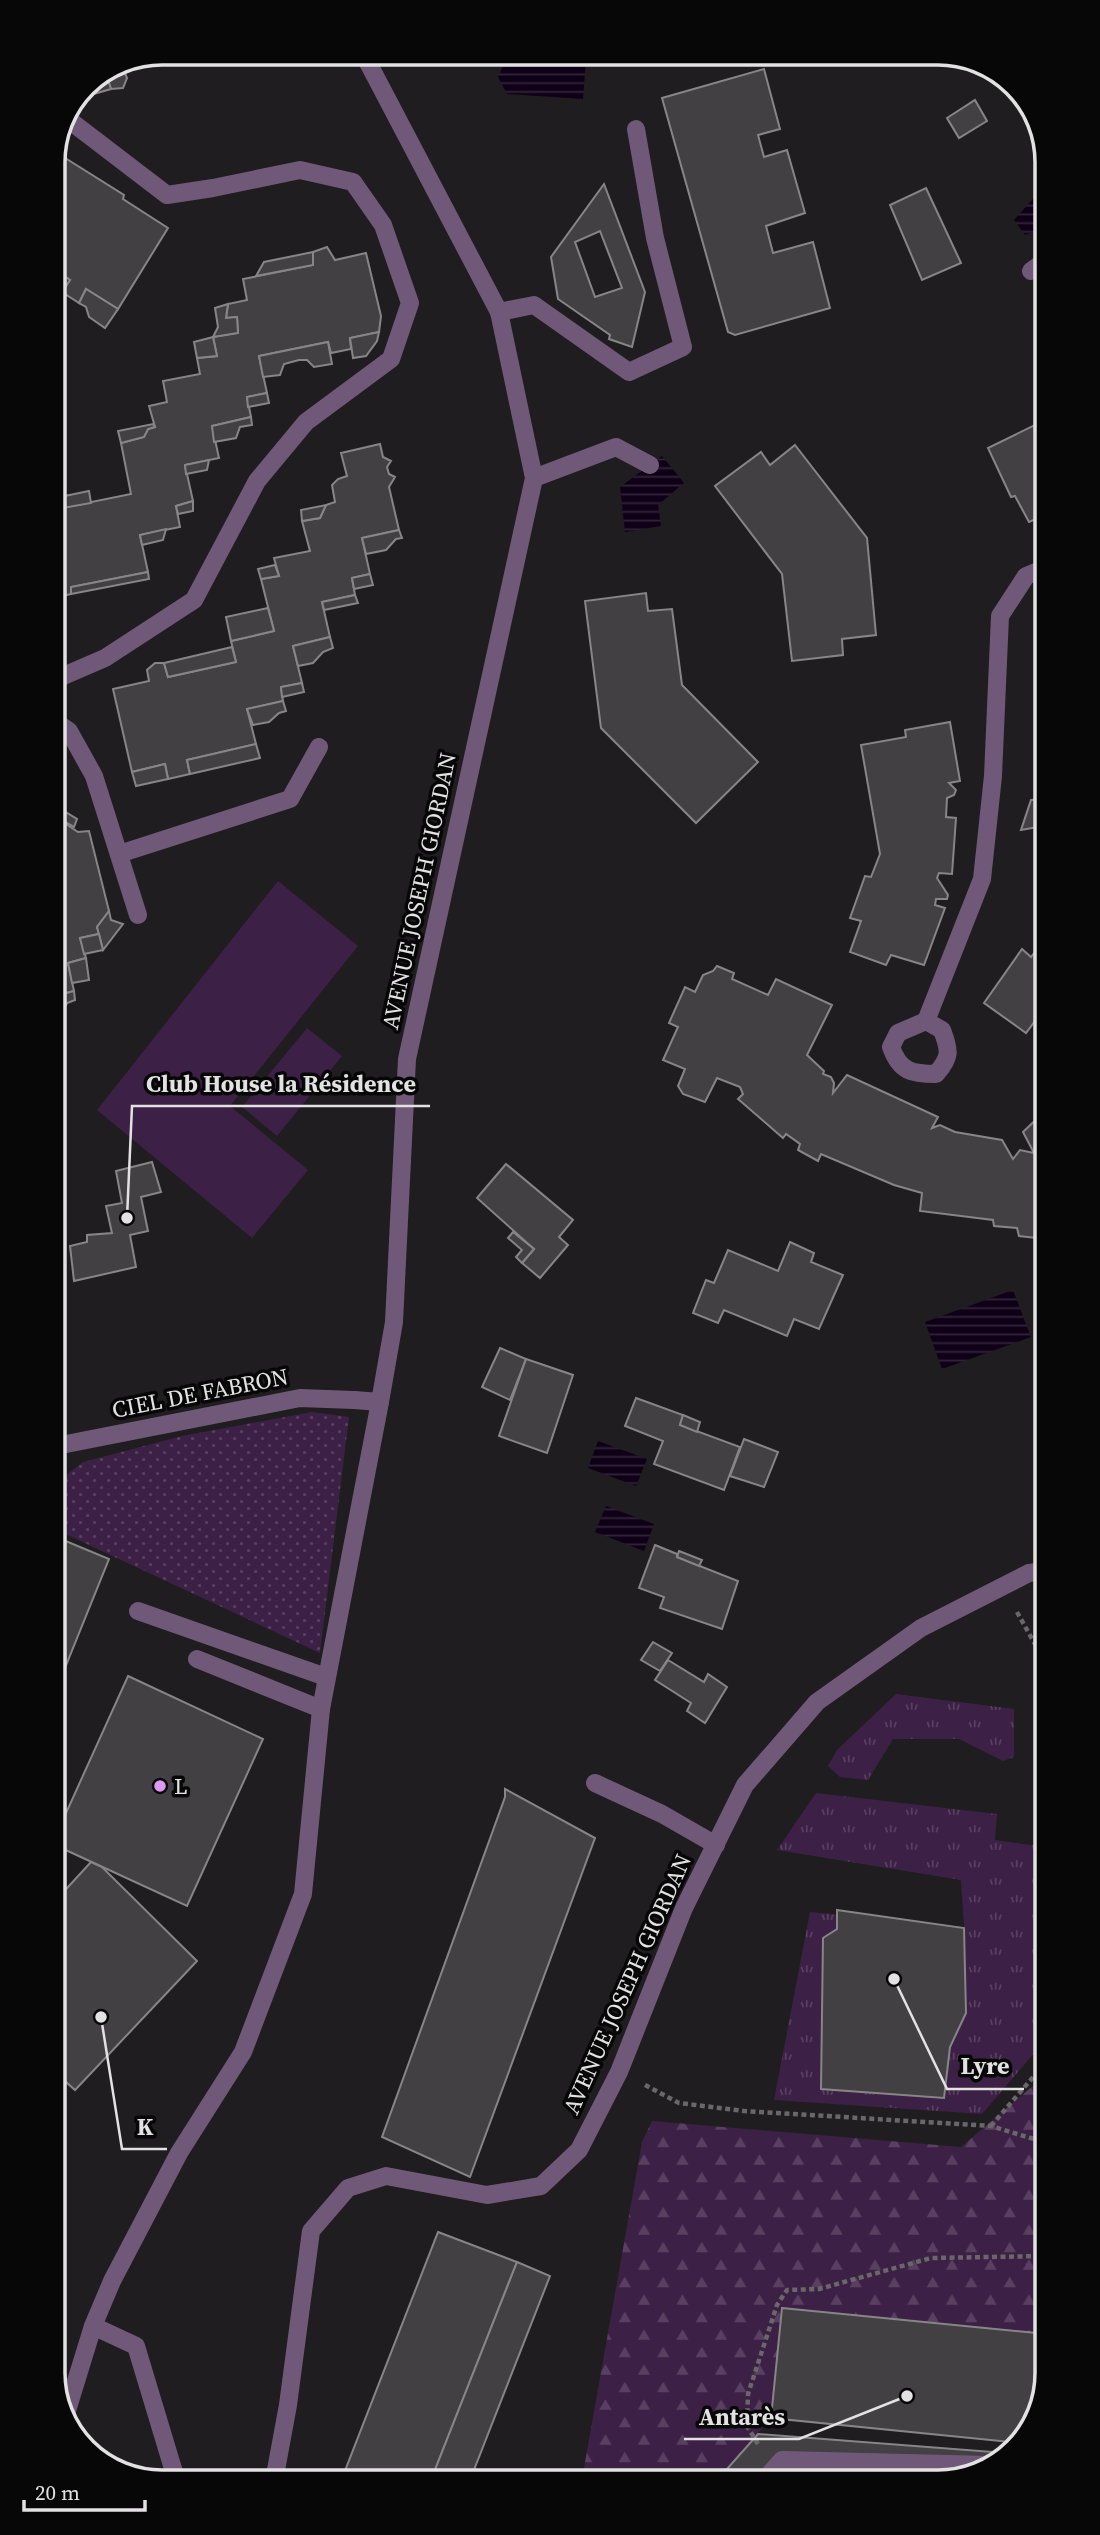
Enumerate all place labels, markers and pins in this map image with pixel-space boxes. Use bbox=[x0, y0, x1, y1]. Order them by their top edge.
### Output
callout: Club House la Résidence bbox=[132, 1061, 430, 1106]
place label: L bbox=[174, 1770, 188, 1802]
marker: L bbox=[152, 1778, 168, 1794]
callout: Lyre bbox=[947, 2044, 1024, 2089]
callout: K bbox=[122, 2104, 167, 2149]
callout: Antarès bbox=[684, 2394, 799, 2439]

